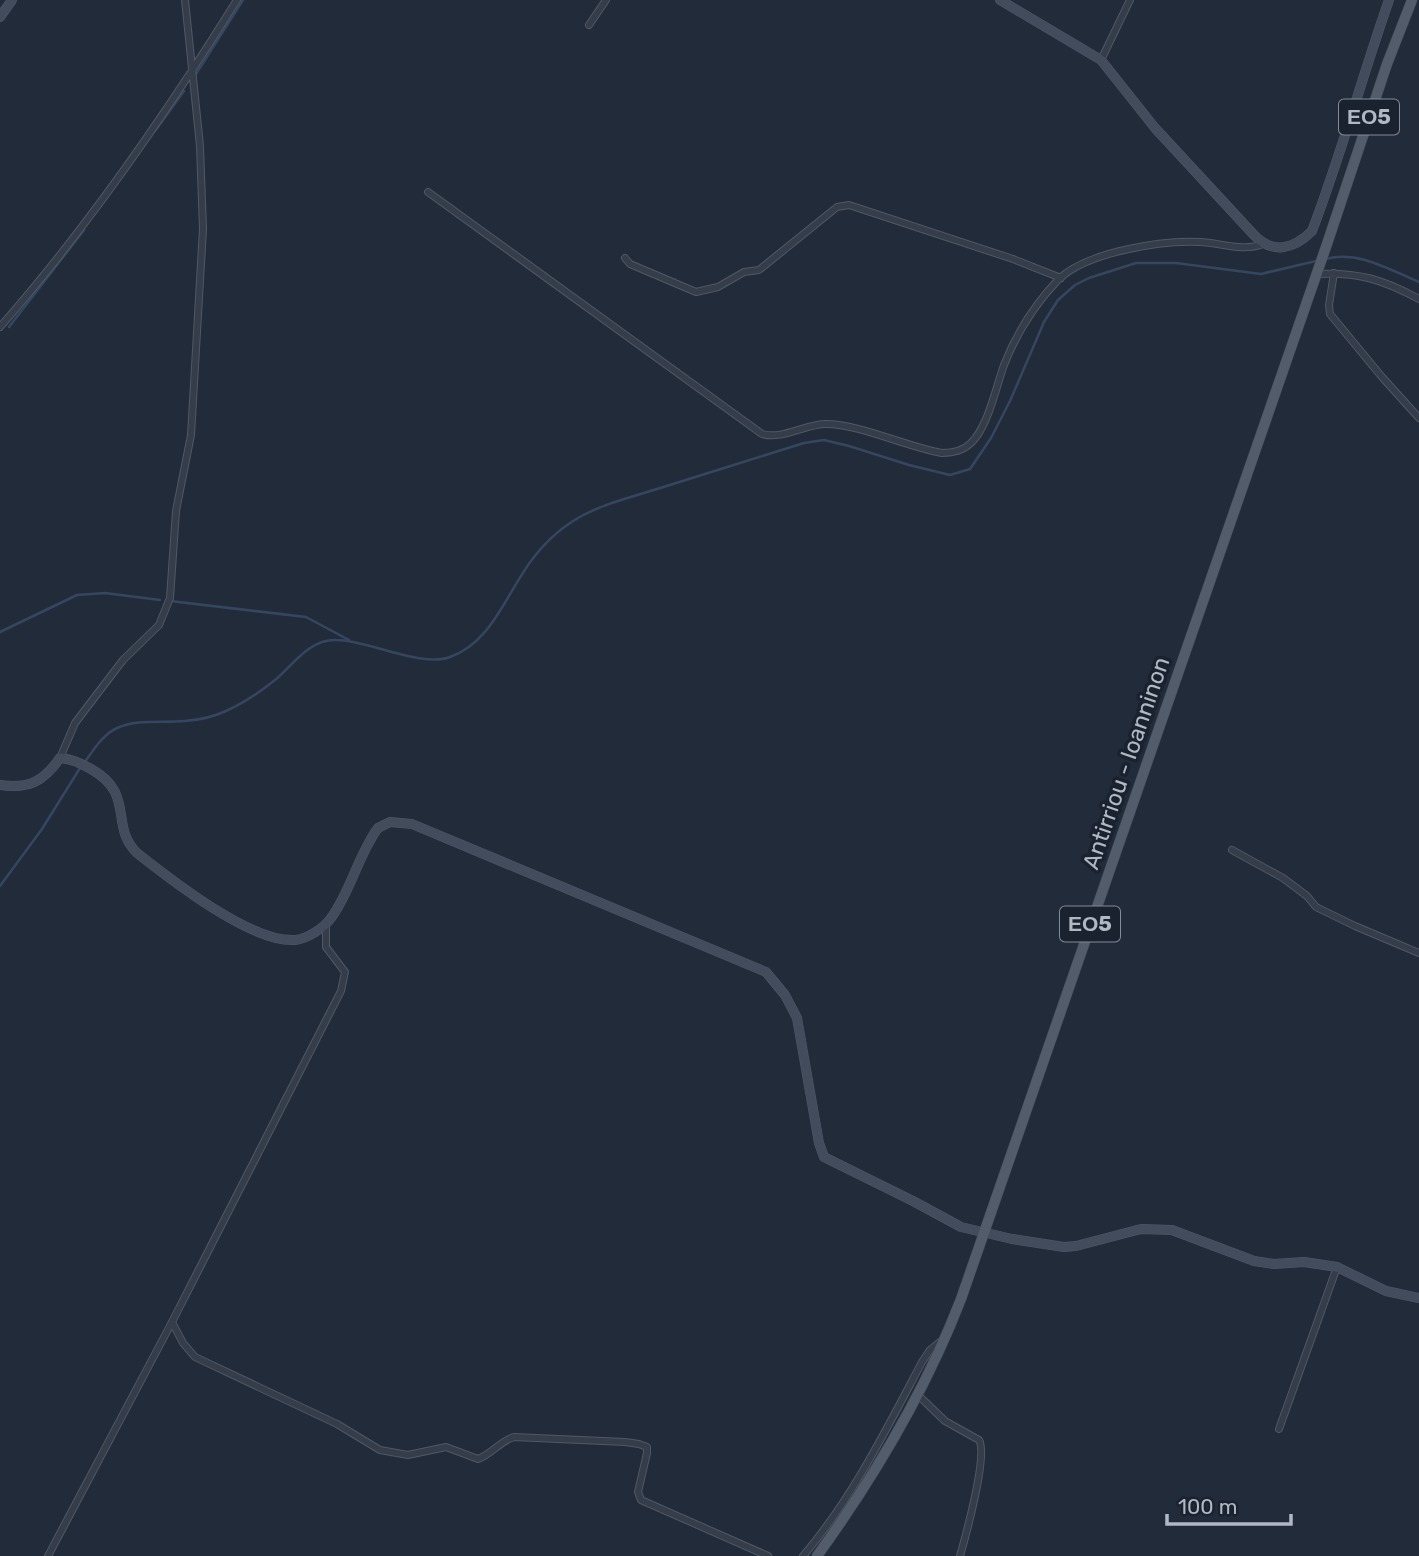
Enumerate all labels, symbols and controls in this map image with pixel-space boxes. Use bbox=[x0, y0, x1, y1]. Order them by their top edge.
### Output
road number: ΕΟ5 bbox=[1339, 100, 1399, 134]
street label: Antirriou - Ioanninon bbox=[1076, 653, 1176, 873]
road number: ΕΟ5 bbox=[1060, 906, 1120, 942]
scale bar bbox=[1167, 1482, 1291, 1526]
text: 100 m bbox=[1178, 1494, 1237, 1519]

